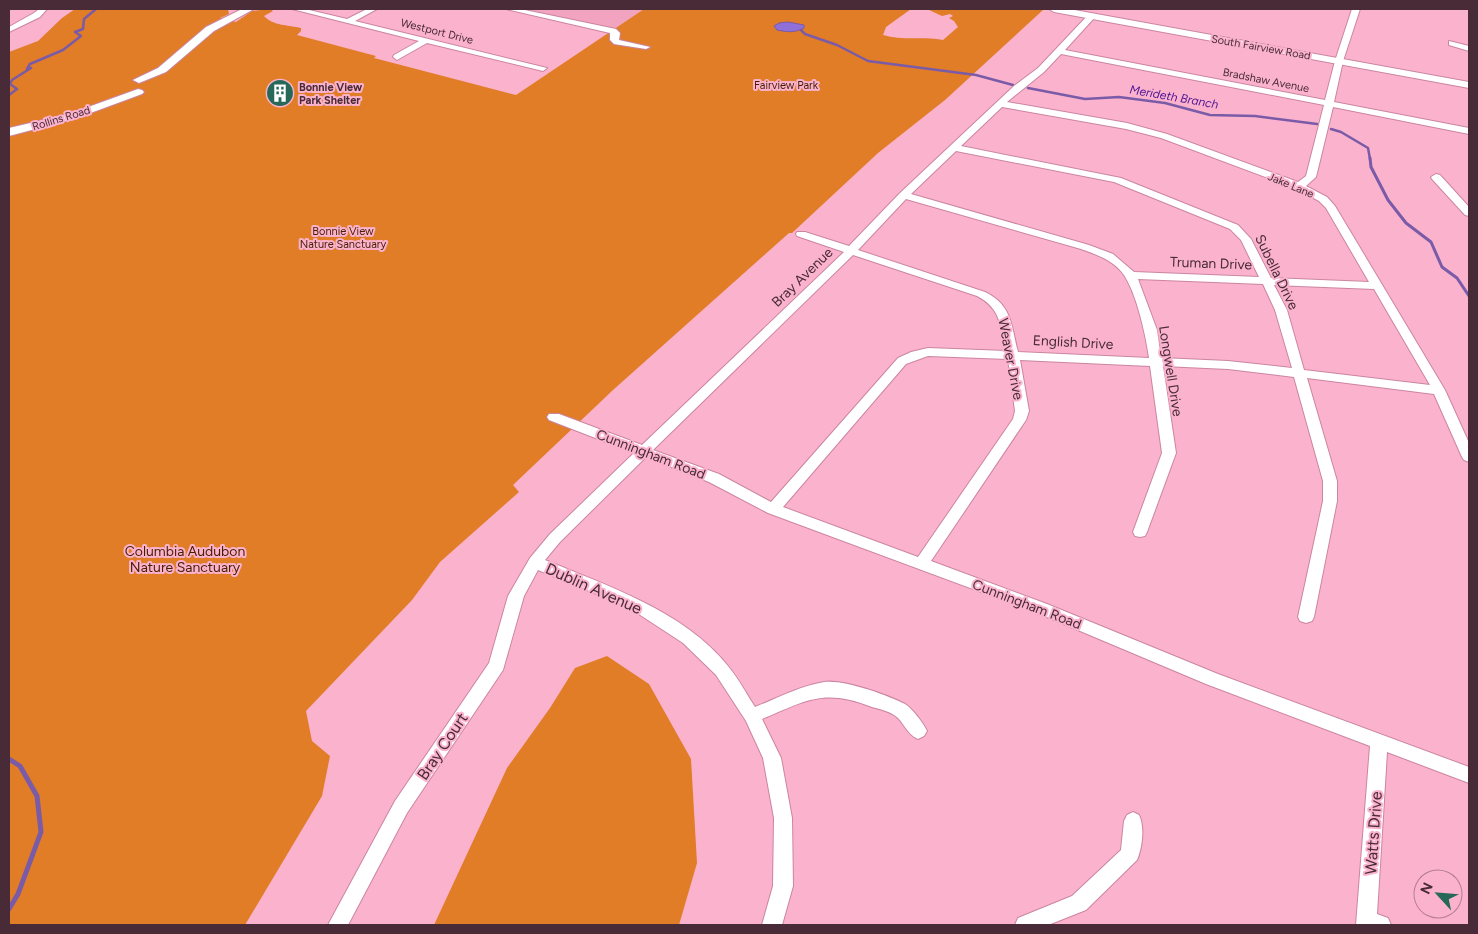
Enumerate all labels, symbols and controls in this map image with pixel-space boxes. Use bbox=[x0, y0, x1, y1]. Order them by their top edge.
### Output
street label: Westport Drive bbox=[399, 16, 475, 47]
street label: South Fairview Road bbox=[1210, 32, 1312, 63]
street label: Bradshaw Avenue bbox=[1222, 66, 1310, 95]
building icon: Bonnie View Park Shelter bbox=[265, 78, 295, 108]
park label: Fairview Park bbox=[754, 79, 819, 92]
place label: Bonnie View Park Shelter bbox=[299, 81, 363, 107]
water label: Merideth Branch bbox=[1129, 82, 1220, 112]
street label: Rollins Road bbox=[31, 103, 92, 133]
street label: Jake Lane bbox=[1266, 170, 1316, 201]
park label: Bonnie View Nature Sanctuary bbox=[300, 225, 387, 251]
street label: Subella Drive bbox=[1251, 232, 1302, 313]
street label: Bray Avenue bbox=[768, 244, 837, 311]
street label: Truman Drive bbox=[1170, 254, 1253, 273]
street label: Weaver Drive bbox=[994, 317, 1027, 402]
street label: Longwell Drive bbox=[1155, 324, 1186, 418]
street label: English Drive bbox=[1032, 332, 1114, 353]
street label: Cunningham Road bbox=[594, 426, 708, 483]
park label: Columbia Audubon Nature Sanctuary bbox=[125, 543, 245, 576]
street label: Dublin Avenue bbox=[543, 559, 645, 618]
street label: Cunningham Road bbox=[970, 576, 1084, 633]
street label: Bray Court bbox=[413, 709, 472, 783]
street label: Watts Drive bbox=[1361, 791, 1386, 875]
north arrow bbox=[1413, 869, 1463, 919]
text: N bbox=[1417, 880, 1437, 897]

